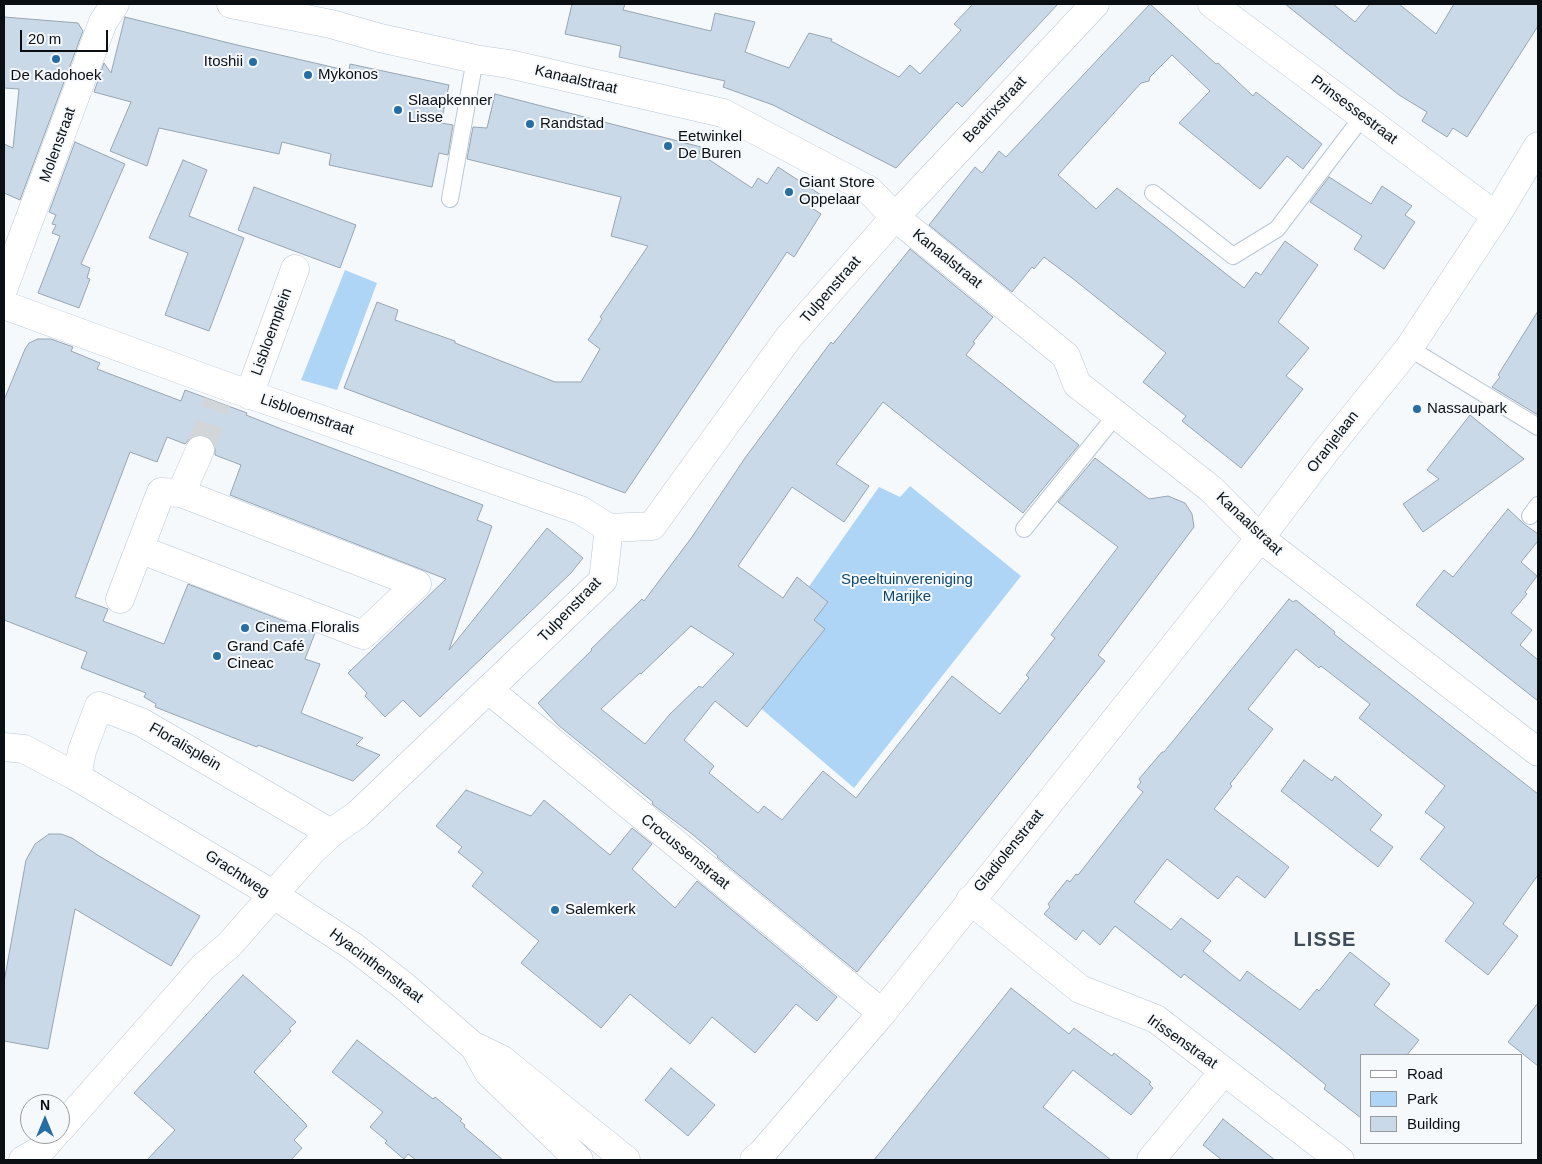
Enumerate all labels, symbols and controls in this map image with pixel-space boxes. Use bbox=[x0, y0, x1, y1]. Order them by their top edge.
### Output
scale bar bbox=[22, 20, 110, 52]
text: 20 m bbox=[28, 30, 61, 47]
marker: De Kadohoek bbox=[50, 53, 62, 65]
place label: Itoshii bbox=[204, 53, 243, 71]
marker: Itoshii bbox=[247, 56, 259, 68]
street label: Kanaalstraat bbox=[533, 62, 619, 98]
place label: Mykonos bbox=[318, 66, 378, 84]
place label: De Kadohoek bbox=[11, 67, 101, 85]
marker: Mykonos bbox=[302, 69, 314, 81]
street label: Prinsessestraat bbox=[1307, 72, 1401, 148]
street label: Beatrixstraat bbox=[960, 73, 1030, 147]
place label: Slaapkenner Lisse bbox=[408, 92, 492, 127]
marker: Slaapkenner Lisse bbox=[392, 104, 404, 116]
street label: Molenstraat bbox=[36, 105, 80, 185]
place label: Randstad bbox=[540, 115, 604, 133]
marker: Randstad bbox=[524, 118, 536, 130]
place label: Eetwinkel De Buren bbox=[678, 128, 742, 163]
marker: Eetwinkel De Buren bbox=[662, 140, 674, 152]
place label: Giant Store Oppelaar bbox=[799, 174, 875, 209]
marker: Giant Store Oppelaar bbox=[783, 186, 795, 198]
street label: Kanaalstraat bbox=[909, 226, 985, 292]
street label: Tulpenstraat bbox=[797, 253, 865, 327]
street label: Lisbloemplein bbox=[248, 286, 296, 378]
street label: Lisbloemstraat bbox=[258, 391, 356, 439]
place label: Nassaupark bbox=[1427, 400, 1507, 418]
marker: Nassaupark bbox=[1411, 403, 1423, 415]
street label: Oranjelaan bbox=[1303, 408, 1363, 476]
street label: Kanaalstraat bbox=[1212, 489, 1286, 559]
park label: Speeltuinvereniging Marijke bbox=[841, 571, 973, 606]
street label: Tulpenstraat bbox=[535, 574, 605, 646]
place label: Cinema Floralis bbox=[255, 619, 359, 637]
marker: Cinema Floralis bbox=[239, 622, 251, 634]
place label: Grand Café Cineac bbox=[227, 638, 305, 673]
marker: Grand Café Cineac bbox=[211, 650, 223, 662]
street label: Floralisplein bbox=[146, 719, 224, 775]
street label: Gladiolenstraat bbox=[970, 806, 1048, 896]
street label: Crocussenstraat bbox=[637, 811, 733, 893]
street label: Grachtweg bbox=[202, 847, 272, 901]
place label: Salemkerk bbox=[565, 901, 636, 919]
marker: Salemkerk bbox=[549, 904, 561, 916]
street label: Hyacinthenstraat bbox=[326, 925, 426, 1007]
district label: LISSE bbox=[1293, 928, 1357, 952]
street label: Irissenstraat bbox=[1143, 1011, 1221, 1073]
legend bbox=[1360, 1054, 1522, 1144]
text: Road bbox=[1407, 1065, 1443, 1082]
text: Park bbox=[1407, 1090, 1438, 1107]
north arrow bbox=[20, 1094, 70, 1144]
text: N bbox=[40, 1097, 50, 1113]
text: Building bbox=[1407, 1115, 1460, 1132]

